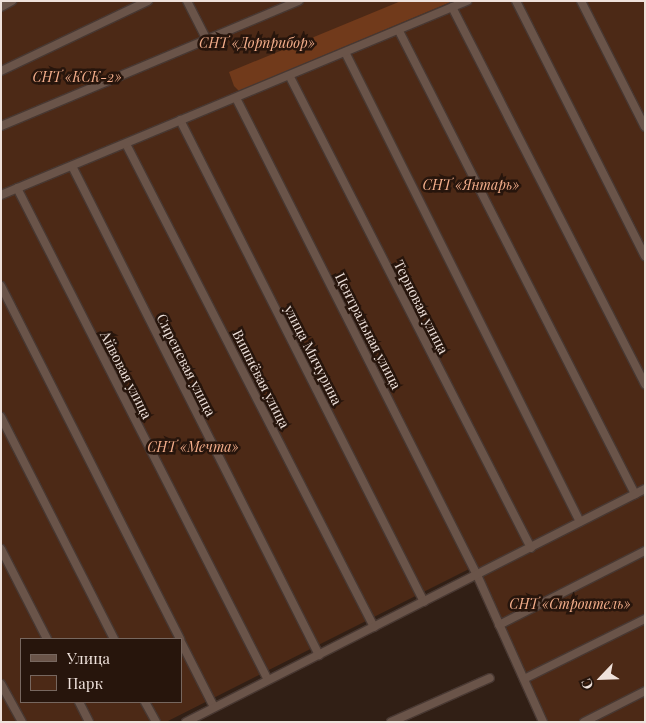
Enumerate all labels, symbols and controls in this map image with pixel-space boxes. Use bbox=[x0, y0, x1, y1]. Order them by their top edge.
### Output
park label: СНТ «Дорприбор» bbox=[199, 35, 315, 51]
park label: СНТ «КСК-2» bbox=[32, 69, 122, 85]
park label: СНТ «Янтарь» bbox=[423, 177, 519, 193]
street label: Терновая улица bbox=[390, 257, 452, 357]
street label: Центральная улица bbox=[331, 270, 405, 392]
street label: улица Мичурина bbox=[281, 302, 345, 408]
street label: Сиреневая улица bbox=[153, 311, 219, 419]
street label: Вишнёвая улица bbox=[229, 327, 293, 431]
street label: Айвовая улица bbox=[97, 328, 155, 422]
park label: СНТ «Мечта» bbox=[147, 439, 239, 455]
park label: СНТ «Строитель» bbox=[509, 596, 631, 612]
legend bbox=[20, 638, 182, 703]
text: Улица bbox=[67, 648, 110, 668]
north arrow bbox=[576, 653, 626, 703]
text: Парк bbox=[67, 673, 103, 693]
text: С bbox=[576, 676, 598, 693]

